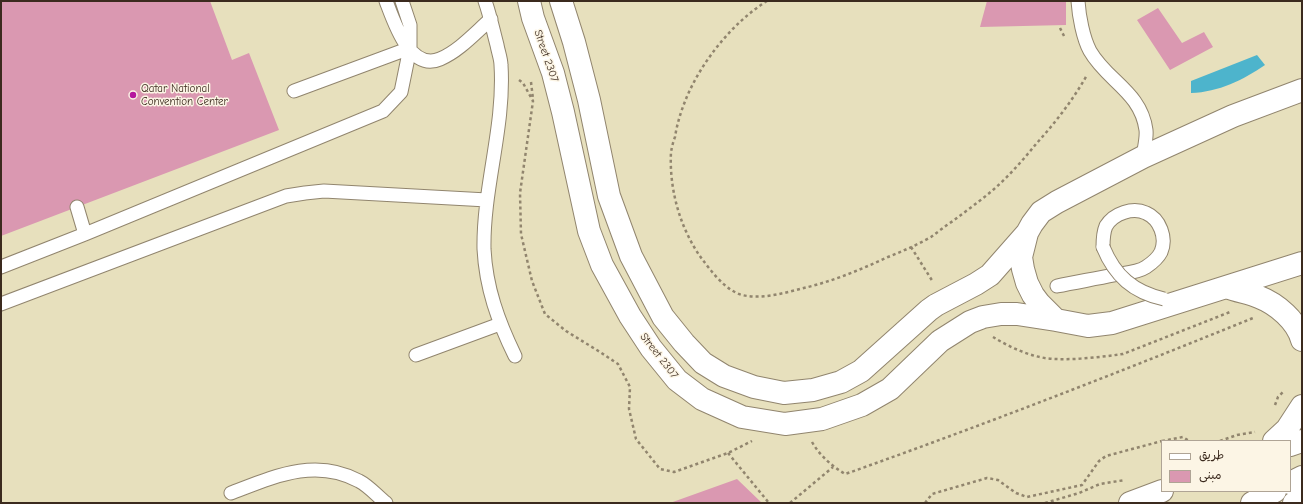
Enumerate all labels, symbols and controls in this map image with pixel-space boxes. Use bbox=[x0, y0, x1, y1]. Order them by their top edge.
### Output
street label: Street 2307 bbox=[531, 28, 561, 84]
place label: Qatar National Convention Center bbox=[141, 82, 228, 108]
marker: Qatar National Convention Center bbox=[128, 90, 138, 100]
street label: Street 2307 bbox=[637, 330, 681, 382]
legend bbox=[1161, 440, 1291, 492]
text: طريق bbox=[1199, 448, 1224, 462]
text: مبنى bbox=[1199, 468, 1222, 482]

